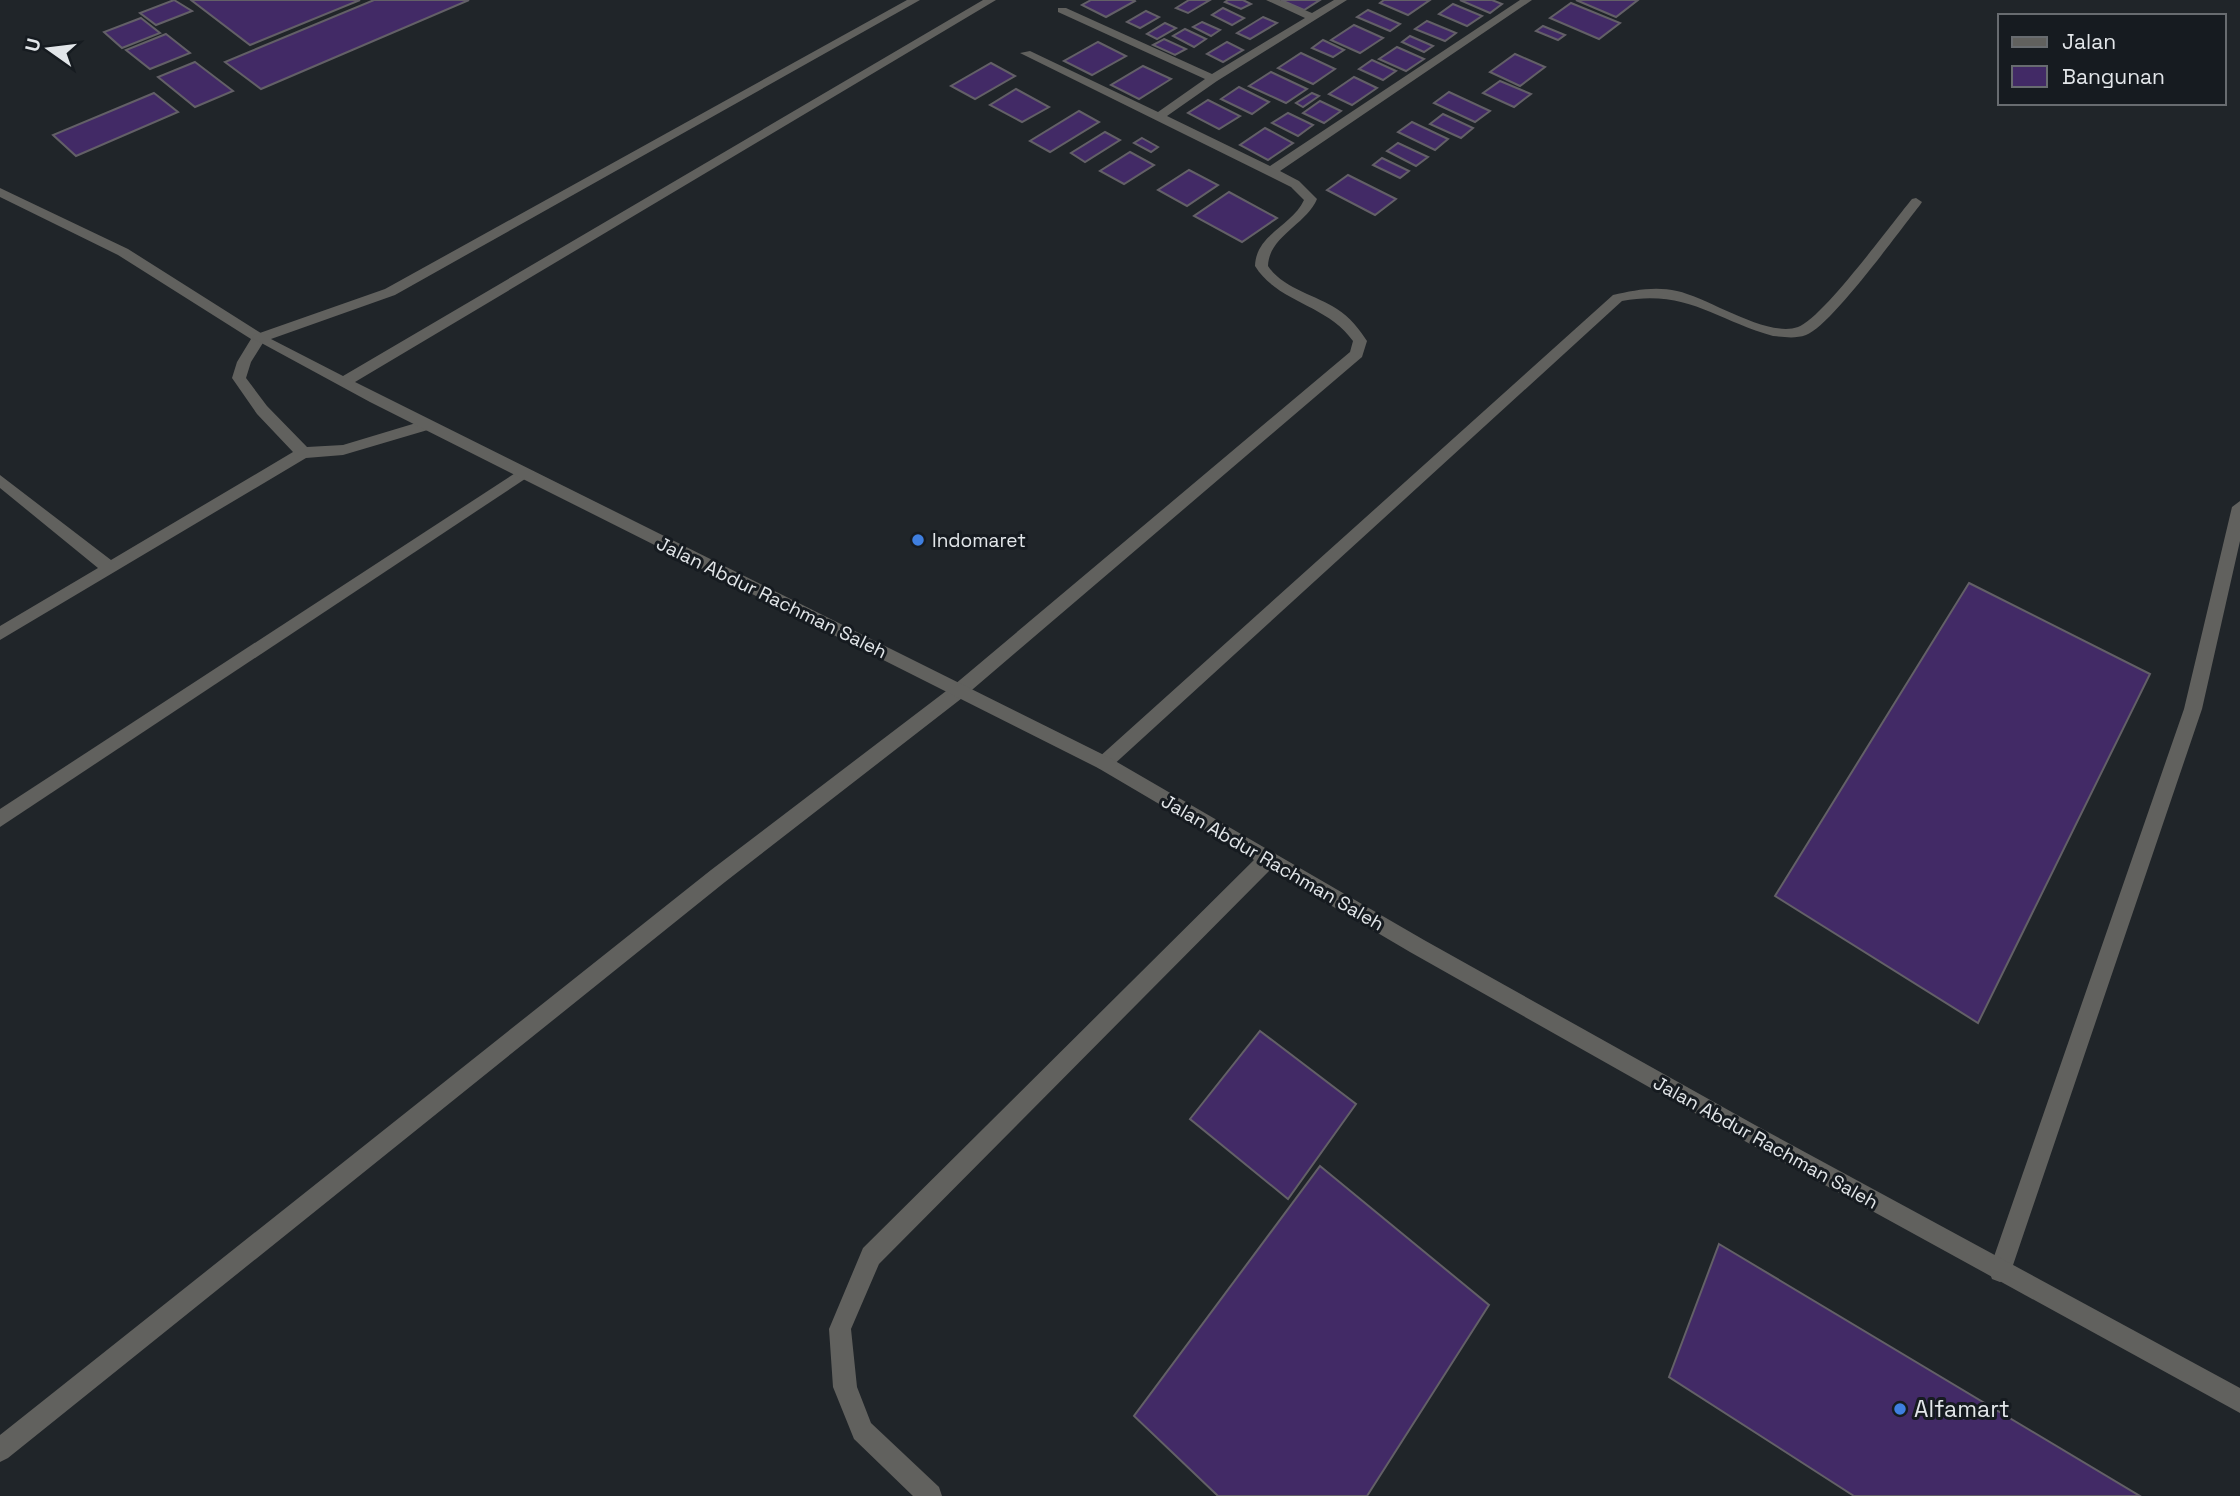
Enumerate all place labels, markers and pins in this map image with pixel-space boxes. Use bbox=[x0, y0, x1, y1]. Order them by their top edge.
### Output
place label: Indomaret bbox=[932, 528, 1026, 553]
marker: Indomaret bbox=[910, 532, 926, 548]
place label: Alfamart bbox=[1914, 1394, 2010, 1424]
marker: Alfamart bbox=[1892, 1401, 1908, 1417]

